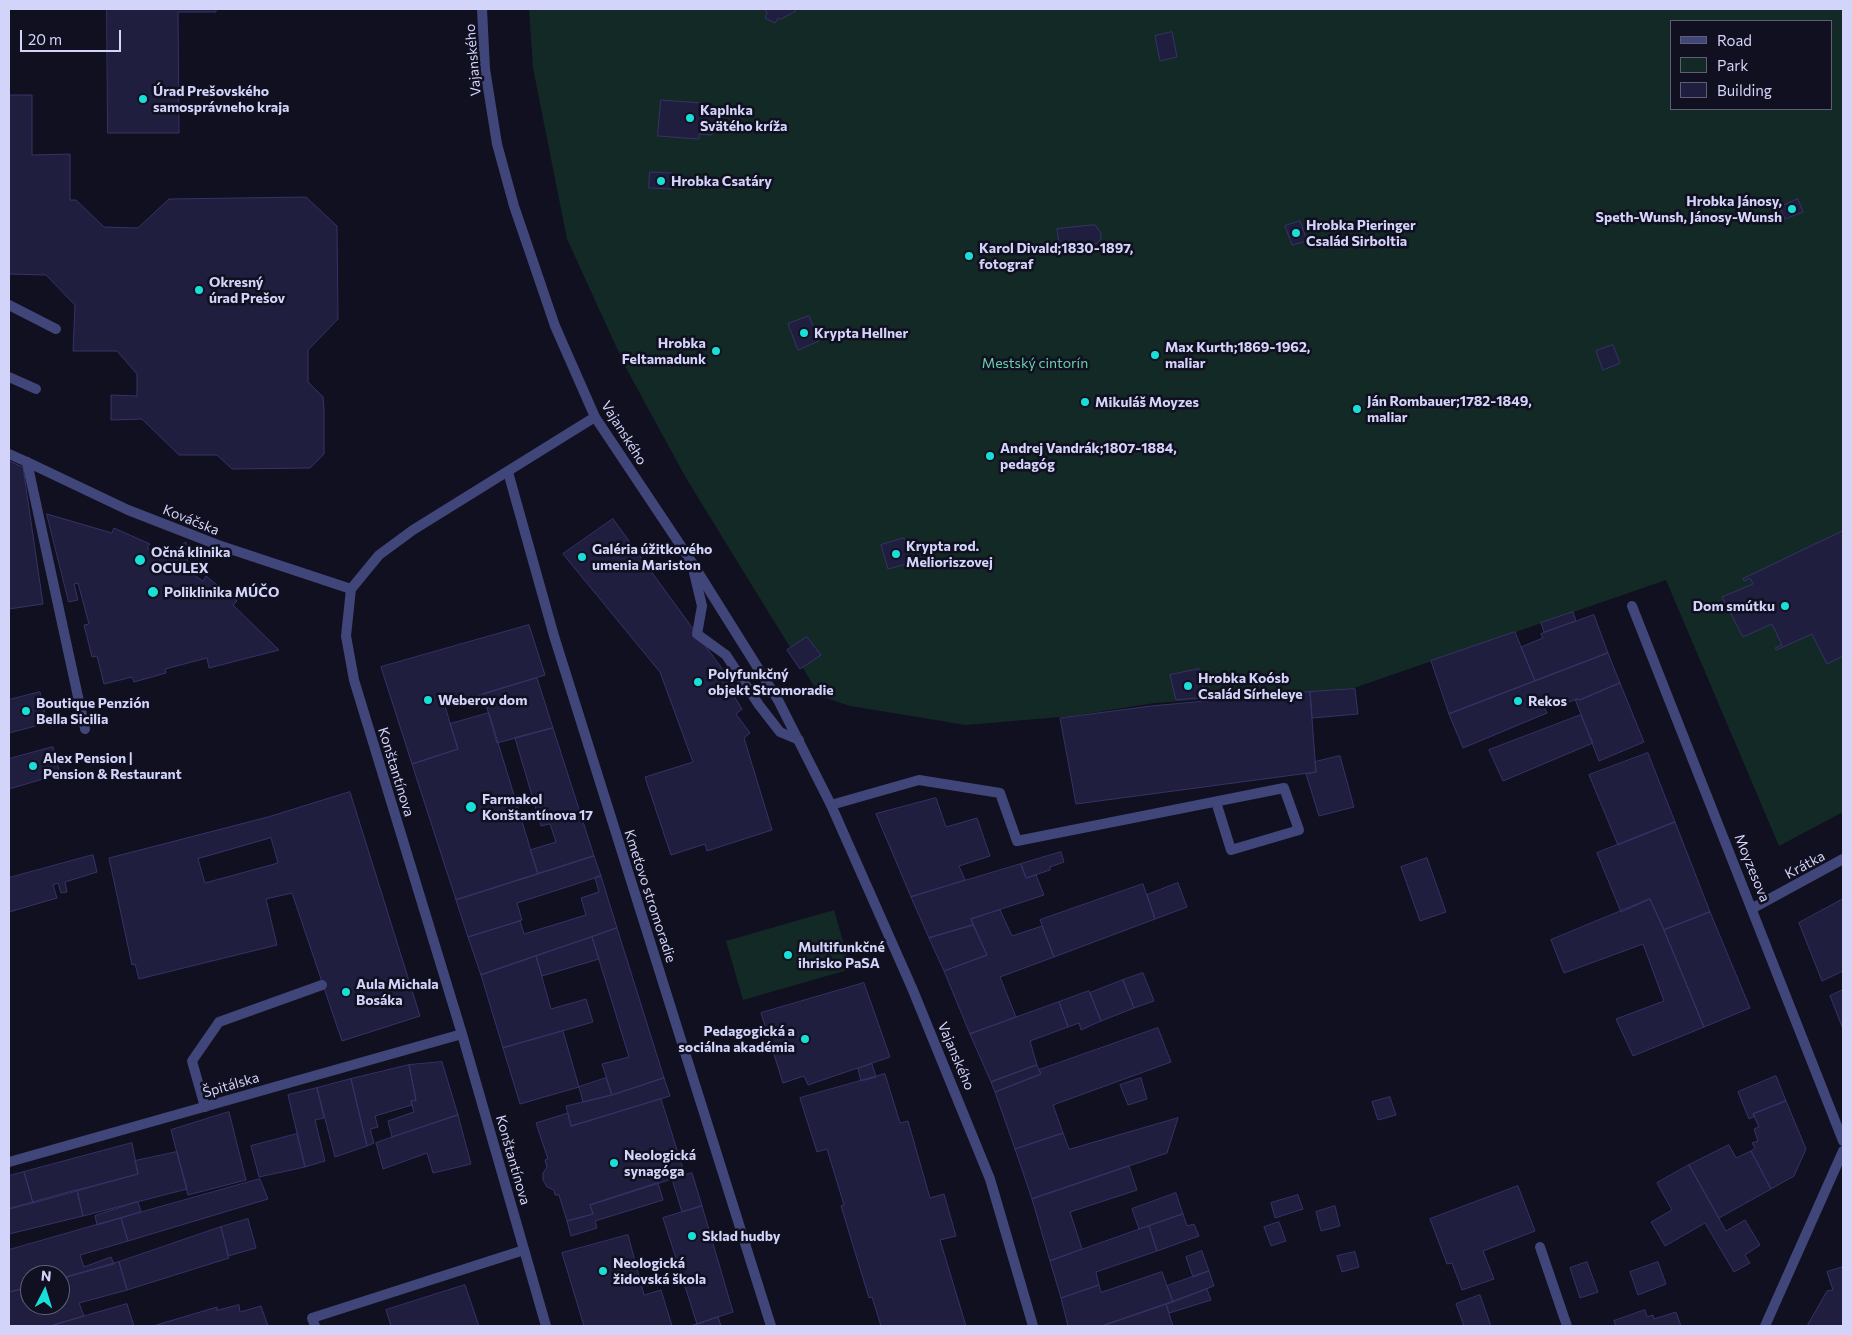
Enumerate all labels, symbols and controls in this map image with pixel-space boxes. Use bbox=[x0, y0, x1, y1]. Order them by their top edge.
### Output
scale bar bbox=[22, 20, 124, 52]
legend bbox=[1670, 20, 1832, 110]
street label: Vajanského bbox=[461, 23, 485, 97]
text: 20 m bbox=[28, 30, 62, 48]
text: Road bbox=[1717, 31, 1752, 49]
text: Park bbox=[1717, 56, 1748, 74]
text: Building bbox=[1717, 81, 1772, 99]
place label: Úrad Prešovského samosprávneho kraja bbox=[153, 83, 289, 115]
marker: Úrad Prešovského samosprávneho kraja bbox=[137, 93, 149, 105]
place label: Kaplnka Svätého kríža bbox=[700, 102, 787, 134]
marker: Kaplnka Svätého kríža bbox=[684, 112, 696, 124]
place label: Hrobka Csatáry bbox=[671, 173, 772, 189]
marker: Hrobka Csatáry bbox=[655, 175, 667, 187]
place label: Hrobka Jánosy, Speth-Wunsh, Jánosy-Wunsh bbox=[1596, 193, 1782, 226]
marker: Hrobka Jánosy, Speth-Wunsh, Jánosy-Wunsh bbox=[1786, 203, 1798, 215]
place label: Hrobka Pieringer Család Sirboltia bbox=[1306, 217, 1416, 250]
marker: Hrobka Pieringer Család Sirboltia bbox=[1290, 227, 1302, 239]
place label: Karol Divald;1830-1897, fotograf bbox=[979, 240, 1133, 272]
marker: Karol Divald;1830-1897, fotograf bbox=[963, 250, 975, 262]
place label: Okresný úrad Prešov bbox=[209, 274, 285, 306]
marker: Okresný úrad Prešov bbox=[193, 284, 205, 296]
place label: Krypta Hellner bbox=[814, 325, 908, 341]
marker: Krypta Hellner bbox=[798, 327, 810, 339]
place label: Hrobka Feltamadunk bbox=[622, 335, 706, 368]
place label: Max Kurth;1869-1962, maliar bbox=[1165, 339, 1310, 372]
marker: Hrobka Feltamadunk bbox=[710, 345, 722, 357]
marker: Max Kurth;1869-1962, maliar bbox=[1149, 349, 1161, 361]
park label: Mestský cintorín bbox=[982, 355, 1088, 371]
place label: Ján Rombauer;1782-1849, maliar bbox=[1367, 393, 1532, 426]
place label: Mikuláš Moyzes bbox=[1095, 394, 1199, 410]
marker: Mikuláš Moyzes bbox=[1079, 396, 1091, 408]
street label: Vajanského bbox=[598, 398, 650, 468]
marker: Ján Rombauer;1782-1849, maliar bbox=[1351, 403, 1363, 415]
place label: Andrej Vandrák;1807-1884, pedagóg bbox=[1000, 440, 1177, 472]
marker: Andrej Vandrák;1807-1884, pedagóg bbox=[984, 450, 996, 462]
street label: Kováčska bbox=[160, 501, 222, 539]
place label: Krypta rod. Melioriszovej bbox=[906, 538, 993, 570]
place label: Galéria úžitkového umenia Mariston bbox=[592, 541, 712, 574]
place label: Očná klinika OCULEX bbox=[151, 544, 230, 576]
marker: Krypta rod. Melioriszovej bbox=[890, 548, 902, 560]
marker: Galéria úžitkového umenia Mariston bbox=[576, 551, 588, 563]
marker: Očná klinika OCULEX bbox=[133, 553, 147, 567]
place label: Poliklinika MÚČO bbox=[164, 584, 279, 600]
marker: Poliklinika MÚČO bbox=[146, 585, 160, 599]
place label: Dom smútku bbox=[1693, 598, 1775, 614]
marker: Dom smútku bbox=[1779, 600, 1791, 612]
place label: Polyfunkčný objekt Stromoradie bbox=[708, 666, 834, 699]
place label: Hrobka Koósb Család Sírheleye bbox=[1198, 670, 1303, 702]
marker: Polyfunkčný objekt Stromoradie bbox=[692, 676, 704, 688]
marker: Hrobka Koósb Család Sírheleye bbox=[1182, 680, 1194, 692]
place label: Weberov dom bbox=[438, 692, 527, 708]
place label: Rekos bbox=[1528, 693, 1567, 709]
marker: Weberov dom bbox=[422, 694, 434, 706]
place label: Boutique Penzión Bella Sicilia bbox=[36, 695, 150, 728]
marker: Rekos bbox=[1512, 695, 1524, 707]
marker: Boutique Penzión Bella Sicilia bbox=[20, 705, 32, 717]
street label: Konštantínova bbox=[374, 725, 418, 819]
place label: Alex Pension | Pension & Restaurant bbox=[43, 750, 182, 782]
marker: Alex Pension | Pension & Restaurant bbox=[27, 760, 39, 772]
place label: Farmakol Konštantínova 17 bbox=[482, 791, 593, 824]
marker: Farmakol Konštantínova 17 bbox=[464, 800, 478, 814]
street label: Kmeťovo stromoradie bbox=[621, 827, 679, 965]
street label: Moyzesova bbox=[1731, 832, 1773, 904]
street label: Krátka bbox=[1782, 848, 1828, 882]
place label: Multifunkčné ihrisko PaSA bbox=[798, 939, 885, 972]
marker: Multifunkčné ihrisko PaSA bbox=[782, 949, 794, 961]
place label: Aula Michala Bosáka bbox=[356, 976, 439, 1009]
marker: Aula Michala Bosáka bbox=[340, 986, 352, 998]
street label: Vajanského bbox=[934, 1019, 978, 1093]
place label: Pedagogická a sociálna akadémia bbox=[678, 1023, 795, 1056]
marker: Pedagogická a sociálna akadémia bbox=[799, 1033, 811, 1045]
street label: Špitálska bbox=[201, 1069, 261, 1101]
street label: Konštantínova bbox=[492, 1113, 534, 1207]
place label: Neologická synagóga bbox=[624, 1147, 696, 1180]
marker: Neologická synagóga bbox=[608, 1157, 620, 1169]
place label: Sklad hudby bbox=[702, 1228, 781, 1244]
marker: Sklad hudby bbox=[686, 1230, 698, 1242]
place label: Neologická židovská škola bbox=[613, 1255, 706, 1288]
north arrow bbox=[20, 1265, 70, 1315]
marker: Neologická židovská škola bbox=[597, 1265, 609, 1277]
text: N bbox=[40, 1267, 52, 1284]

